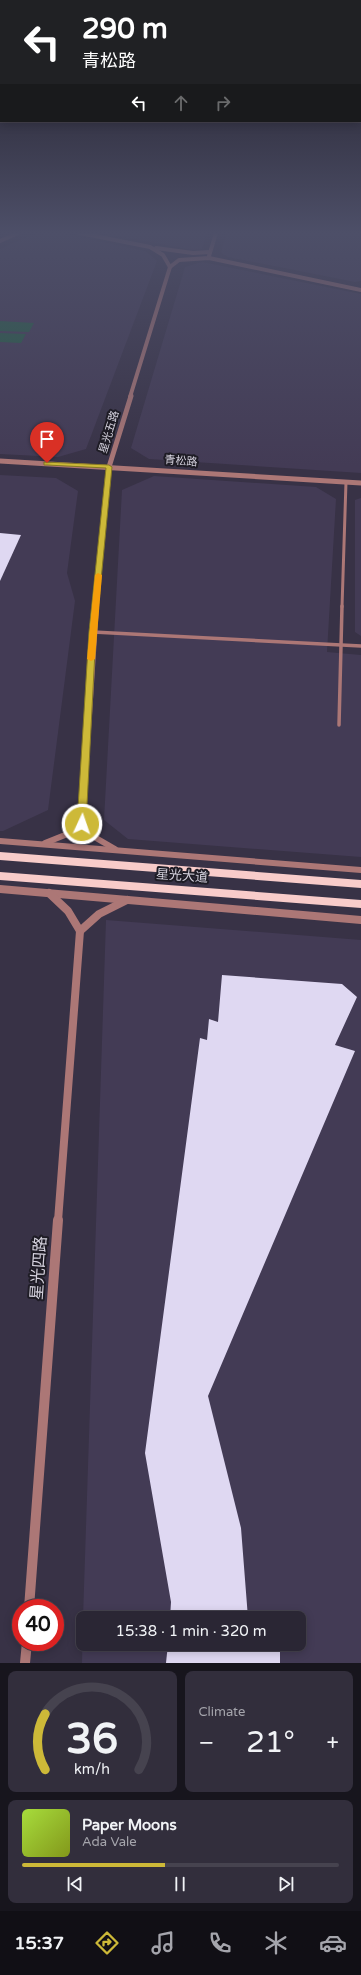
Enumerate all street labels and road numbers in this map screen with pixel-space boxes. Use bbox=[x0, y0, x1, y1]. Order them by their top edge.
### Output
street label: 星光五路 bbox=[96, 409, 122, 455]
street label: 青松路 bbox=[164, 453, 198, 469]
street label: 星光大道 bbox=[155, 866, 209, 886]
street label: 星光四路 bbox=[27, 1235, 51, 1301]

